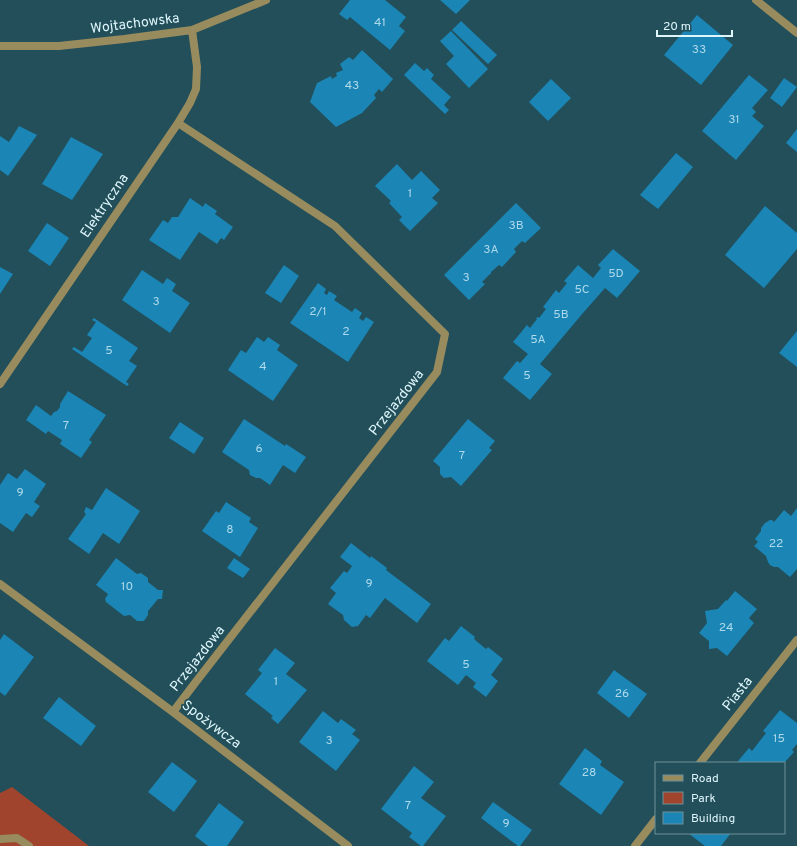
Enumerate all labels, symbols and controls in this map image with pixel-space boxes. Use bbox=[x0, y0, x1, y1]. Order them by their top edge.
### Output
street label: Wojtachowska bbox=[90, 10, 180, 38]
scale bar bbox=[657, 12, 732, 38]
house number: 41 bbox=[374, 15, 386, 31]
text: 20 m bbox=[663, 19, 691, 35]
house number: 33 bbox=[692, 42, 706, 58]
house number: 43 bbox=[345, 78, 359, 94]
house number: 31 bbox=[728, 112, 740, 128]
street label: Elektryczna bbox=[77, 171, 133, 241]
house number: 1 bbox=[408, 186, 412, 202]
house number: 3B bbox=[508, 218, 524, 234]
house number: 3A bbox=[483, 242, 499, 258]
house number: 5D bbox=[608, 266, 624, 282]
house number: 3 bbox=[462, 270, 470, 286]
house number: 5C bbox=[574, 282, 590, 298]
house number: 3 bbox=[152, 294, 160, 310]
house number: 2/1 bbox=[309, 304, 327, 320]
house number: 5B bbox=[553, 307, 569, 323]
house number: 2 bbox=[342, 324, 350, 340]
house number: 5A bbox=[530, 332, 546, 348]
house number: 5 bbox=[105, 343, 113, 359]
house number: 4 bbox=[259, 359, 267, 375]
street label: Przejazdowa bbox=[366, 367, 428, 439]
house number: 5 bbox=[523, 368, 531, 384]
house number: 7 bbox=[63, 418, 69, 434]
house number: 6 bbox=[255, 441, 263, 457]
house number: 7 bbox=[459, 448, 465, 464]
house number: 9 bbox=[16, 485, 24, 501]
house number: 8 bbox=[226, 522, 234, 538]
house number: 22 bbox=[769, 536, 783, 552]
house number: 9 bbox=[365, 576, 373, 592]
house number: 10 bbox=[121, 579, 133, 595]
house number: 24 bbox=[719, 620, 733, 636]
street label: Przejazdowa bbox=[167, 623, 229, 695]
house number: 5 bbox=[462, 657, 470, 673]
house number: 1 bbox=[274, 674, 278, 690]
street label: Piasta bbox=[719, 674, 757, 714]
house number: 26 bbox=[615, 686, 629, 702]
street label: Spożywcza bbox=[178, 697, 244, 753]
house number: 15 bbox=[773, 731, 785, 747]
house number: 3 bbox=[325, 733, 333, 749]
legend bbox=[655, 762, 785, 834]
house number: 28 bbox=[582, 765, 596, 781]
text: Road bbox=[691, 771, 719, 787]
text: Park bbox=[691, 791, 716, 807]
house number: 7 bbox=[405, 798, 411, 814]
text: Building bbox=[691, 811, 735, 827]
house number: 9 bbox=[502, 816, 510, 832]

